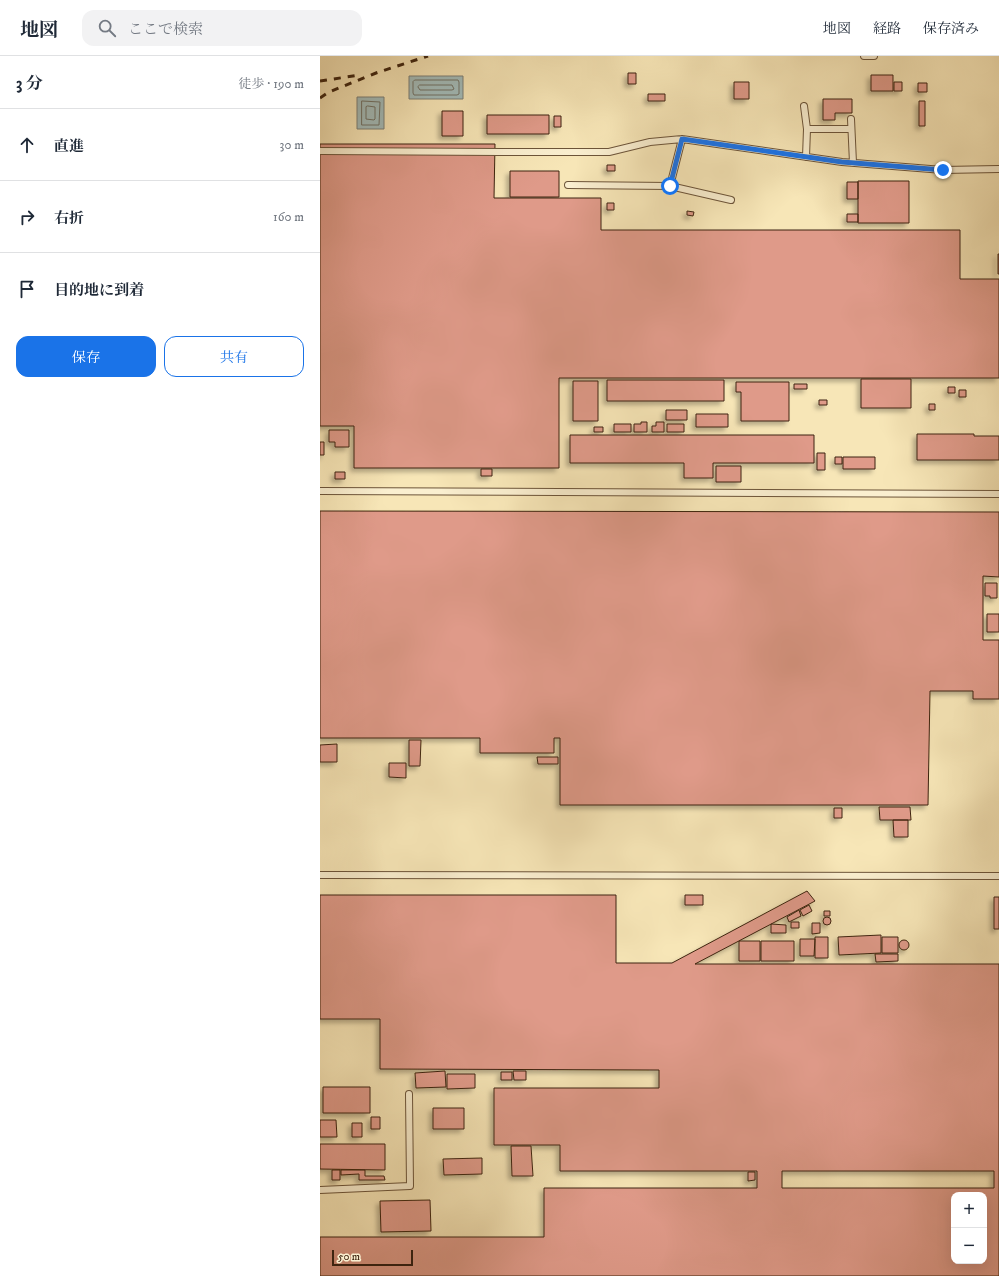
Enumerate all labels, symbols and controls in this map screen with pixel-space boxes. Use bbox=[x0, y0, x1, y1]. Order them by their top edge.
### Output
search box bbox=[82, 10, 362, 46]
icon: search bbox=[96, 17, 118, 39]
text: 地図 bbox=[20, 19, 58, 42]
text: ここで検索 bbox=[128, 20, 203, 39]
text: 地図 bbox=[823, 20, 851, 38]
text: 経路 bbox=[873, 20, 901, 38]
text: 保存済み bbox=[923, 20, 979, 38]
text: 3 分 bbox=[16, 73, 43, 95]
text: 徒歩 · 190 m bbox=[239, 76, 304, 92]
icon: ahead bbox=[16, 134, 38, 156]
text: 直進 bbox=[54, 137, 84, 156]
text: 30 m bbox=[280, 137, 304, 153]
route end bbox=[934, 161, 952, 179]
route start bbox=[661, 177, 679, 195]
icon: right bbox=[16, 206, 38, 228]
text: 右折 bbox=[54, 209, 84, 228]
text: 160 m bbox=[273, 209, 304, 225]
icon: arrive bbox=[16, 278, 38, 300]
text: 目的地に到着 bbox=[54, 281, 144, 300]
button: 保存 bbox=[16, 336, 156, 377]
button: 共有 bbox=[164, 336, 304, 377]
map controls bbox=[951, 1192, 987, 1264]
button: + bbox=[951, 1192, 987, 1228]
button: − bbox=[951, 1228, 987, 1264]
scale bar bbox=[332, 1248, 413, 1267]
text: 50 m bbox=[338, 1250, 360, 1264]

